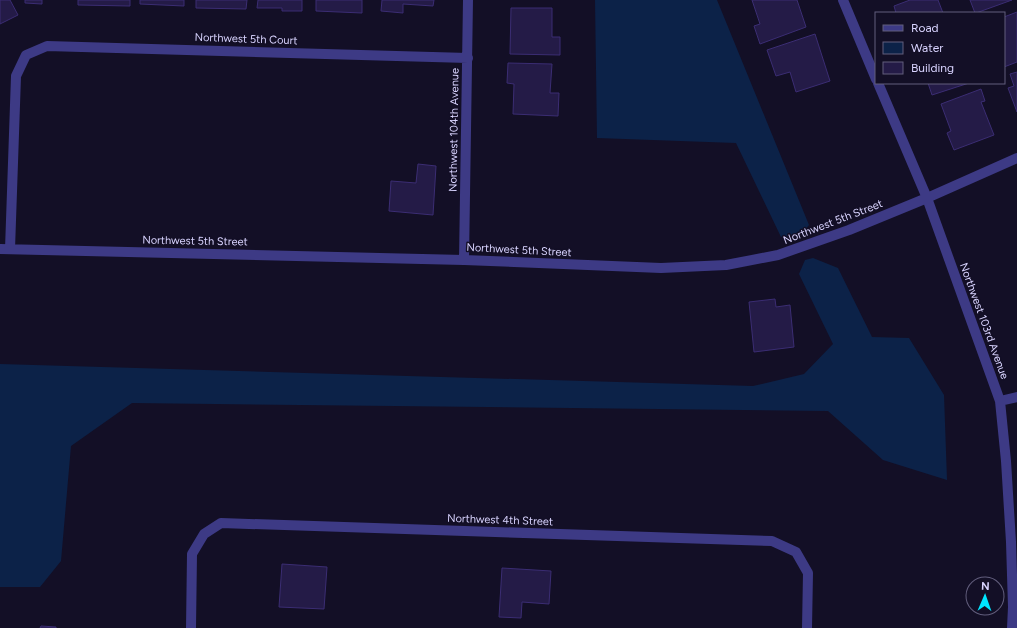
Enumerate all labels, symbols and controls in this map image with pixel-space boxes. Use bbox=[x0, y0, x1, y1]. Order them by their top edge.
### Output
legend bbox=[875, 12, 1005, 84]
text: Road bbox=[911, 21, 939, 35]
street label: Northwest 5th Court bbox=[194, 31, 298, 47]
text: Water bbox=[911, 41, 943, 55]
text: Building bbox=[911, 61, 954, 75]
street label: Northwest 104th Avenue bbox=[446, 68, 462, 192]
street label: Northwest 5th Street bbox=[781, 197, 885, 247]
street label: Northwest 5th Street bbox=[142, 234, 248, 248]
street label: Northwest 5th Street bbox=[466, 241, 572, 259]
street label: Northwest 103rd Avenue bbox=[957, 261, 1011, 381]
street label: Northwest 4th Street bbox=[447, 512, 553, 528]
north arrow bbox=[965, 576, 1005, 616]
text: N bbox=[981, 580, 990, 593]

